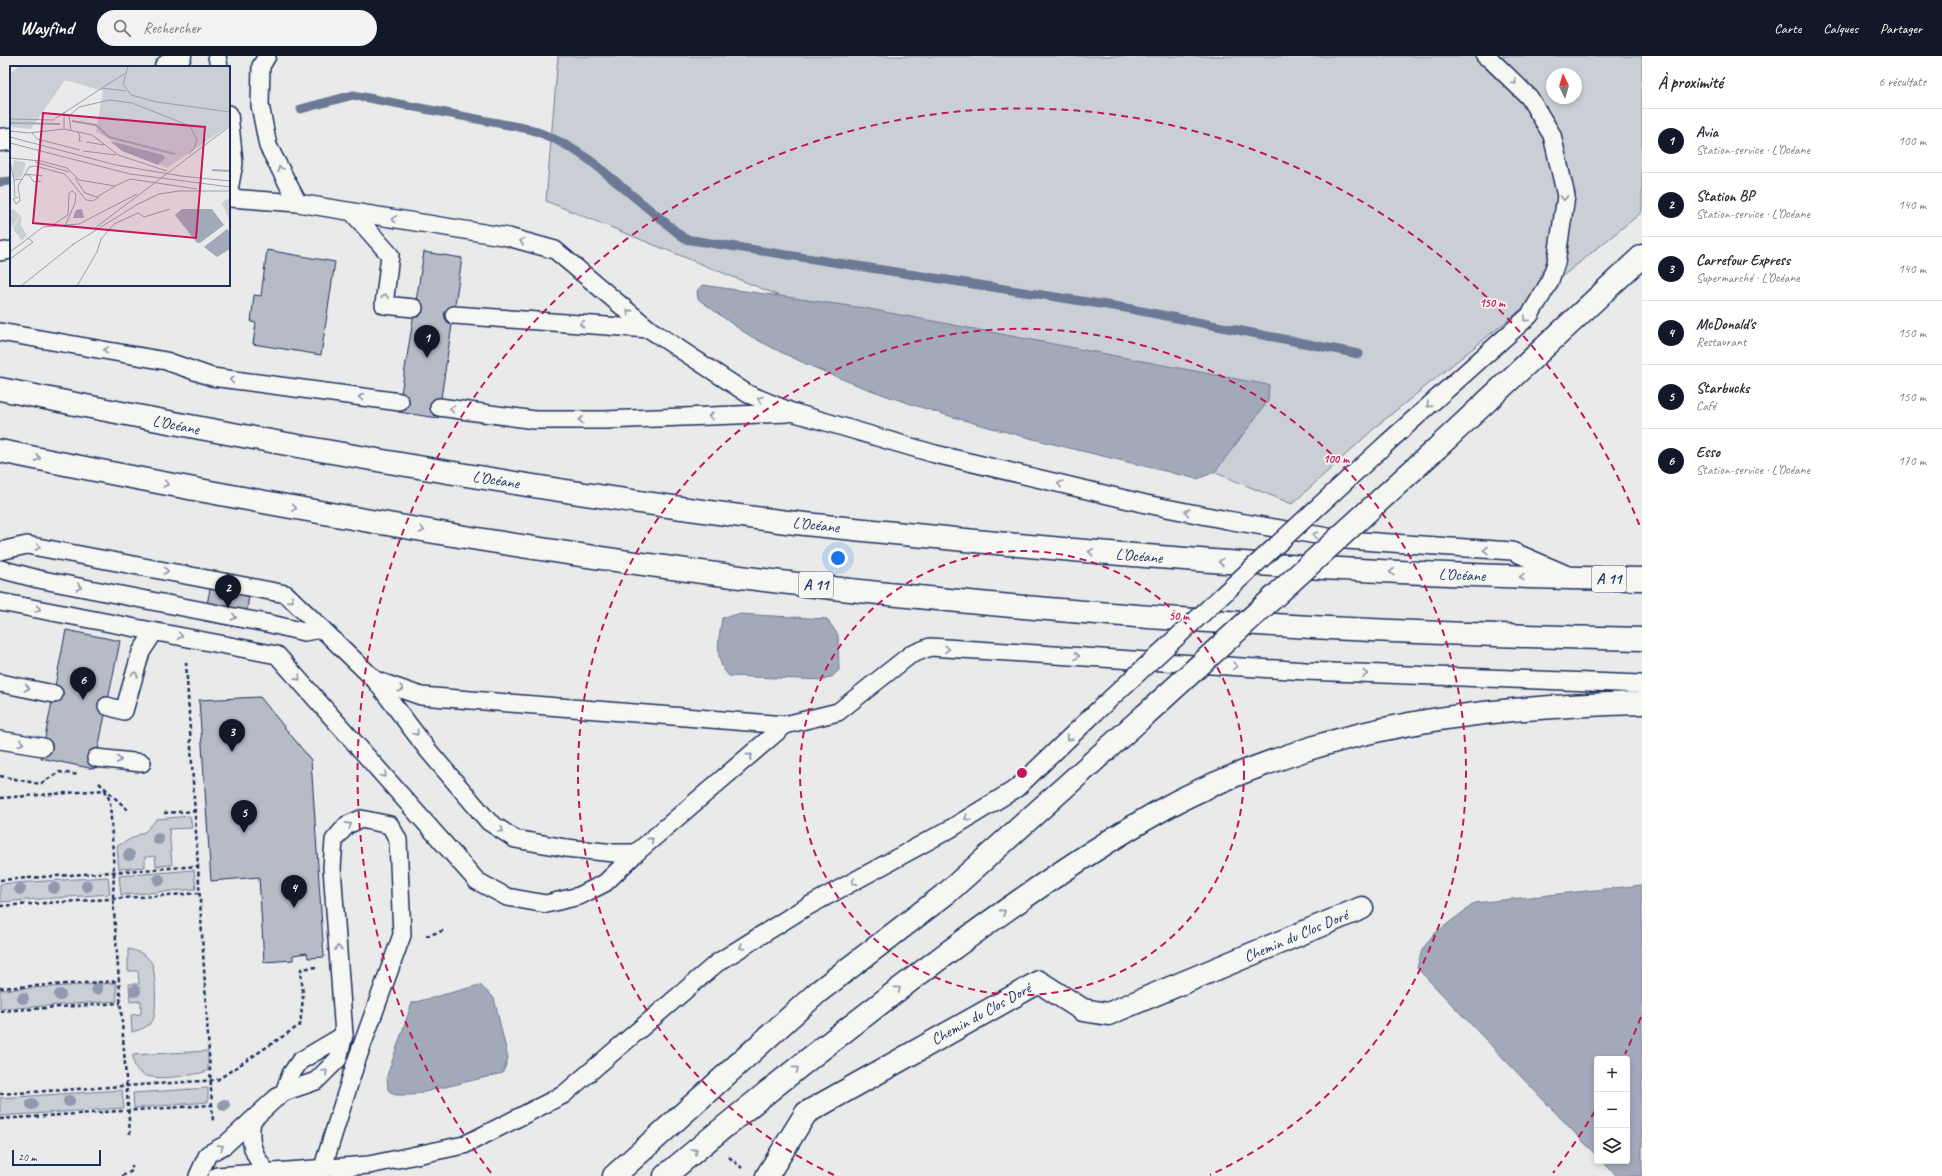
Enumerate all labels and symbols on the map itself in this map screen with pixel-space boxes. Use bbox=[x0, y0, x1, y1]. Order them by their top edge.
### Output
inset map bbox=[10, 66, 230, 286]
north arrow bbox=[1546, 68, 1582, 104]
one-way arrow bbox=[1509, 77, 1517, 85]
one-way arrow bbox=[277, 166, 285, 173]
one-way arrow bbox=[1560, 195, 1568, 201]
one-way arrow bbox=[391, 215, 398, 224]
one-way arrow bbox=[519, 237, 526, 246]
one-way arrow bbox=[380, 293, 389, 299]
text: 150 m bbox=[1479, 295, 1506, 311]
one-way arrow bbox=[626, 309, 633, 316]
one-way arrow bbox=[1523, 314, 1530, 321]
one-way arrow bbox=[579, 320, 585, 329]
pin: 1 bbox=[414, 325, 440, 358]
one-way arrow bbox=[103, 346, 109, 355]
one-way arrow bbox=[229, 376, 235, 385]
one-way arrow bbox=[358, 393, 364, 402]
one-way arrow bbox=[757, 396, 764, 404]
one-way arrow bbox=[1426, 401, 1434, 408]
one-way arrow bbox=[449, 405, 455, 414]
street label: L’Océane bbox=[151, 411, 203, 440]
one-way arrow bbox=[708, 412, 714, 420]
one-way arrow bbox=[578, 416, 584, 424]
text: 100 m bbox=[1323, 451, 1350, 467]
one-way arrow bbox=[35, 454, 41, 462]
street label: L’Océane bbox=[471, 466, 522, 494]
one-way arrow bbox=[162, 480, 169, 488]
one-way arrow bbox=[1057, 480, 1063, 488]
one-way arrow bbox=[290, 503, 297, 511]
one-way arrow bbox=[1183, 509, 1190, 517]
street label: L’Océane bbox=[792, 513, 842, 538]
one-way arrow bbox=[419, 525, 425, 533]
one-way arrow bbox=[1311, 531, 1318, 540]
one-way arrow bbox=[35, 542, 41, 551]
street label: L’Océane bbox=[1115, 544, 1165, 568]
one-way arrow bbox=[1483, 546, 1489, 555]
your location bbox=[828, 548, 848, 568]
one-way arrow bbox=[1088, 548, 1094, 557]
one-way arrow bbox=[1218, 558, 1224, 567]
street label: L’Océane bbox=[1438, 564, 1488, 586]
road number: A 11 bbox=[1592, 566, 1626, 592]
one-way arrow bbox=[163, 567, 169, 575]
one-way arrow bbox=[1389, 567, 1395, 576]
road number: A 11 bbox=[799, 572, 833, 598]
one-way arrow bbox=[1519, 573, 1525, 581]
pin: 2 bbox=[215, 575, 241, 608]
one-way arrow bbox=[76, 583, 82, 591]
one-way arrow bbox=[286, 595, 294, 603]
one-way arrow bbox=[35, 604, 41, 613]
text: 50 m bbox=[1169, 608, 1190, 624]
one-way arrow bbox=[231, 612, 237, 621]
one-way arrow bbox=[177, 632, 183, 640]
one-way arrow bbox=[944, 644, 950, 653]
one-way arrow bbox=[1074, 651, 1080, 660]
one-way arrow bbox=[1232, 662, 1238, 671]
pin: 6 bbox=[70, 667, 96, 700]
one-way arrow bbox=[1362, 669, 1368, 678]
one-way arrow bbox=[130, 670, 139, 677]
one-way arrow bbox=[293, 673, 300, 681]
one-way arrow bbox=[24, 684, 30, 692]
one-way arrow bbox=[398, 685, 405, 693]
pin: 3 bbox=[219, 719, 245, 752]
one-way arrow bbox=[411, 729, 418, 736]
one-way arrow bbox=[1066, 733, 1074, 741]
one-way arrow bbox=[18, 738, 25, 746]
one-way arrow bbox=[745, 753, 752, 760]
one-way arrow bbox=[116, 756, 122, 765]
centre of rings bbox=[1015, 766, 1029, 780]
one-way arrow bbox=[379, 770, 387, 778]
pin: 5 bbox=[231, 800, 257, 833]
one-way arrow bbox=[964, 814, 971, 821]
one-way arrow bbox=[345, 823, 352, 830]
one-way arrow bbox=[497, 825, 504, 832]
one-way arrow bbox=[646, 838, 653, 845]
pin: 4 bbox=[281, 875, 307, 908]
one-way arrow bbox=[851, 877, 858, 884]
street label: Chemin du Clos Doré bbox=[1241, 904, 1354, 967]
one-way arrow bbox=[999, 909, 1006, 917]
one-way arrow bbox=[739, 943, 746, 950]
one-way arrow bbox=[334, 945, 343, 951]
street label: Chemin du Clos Doré bbox=[928, 977, 1037, 1050]
one-way arrow bbox=[894, 987, 901, 994]
one-way arrow bbox=[792, 1067, 799, 1074]
one-way arrow bbox=[320, 1069, 328, 1077]
one-way arrow bbox=[217, 1144, 224, 1151]
scale bar bbox=[12, 1148, 101, 1167]
one-way arrow bbox=[690, 1149, 698, 1156]

